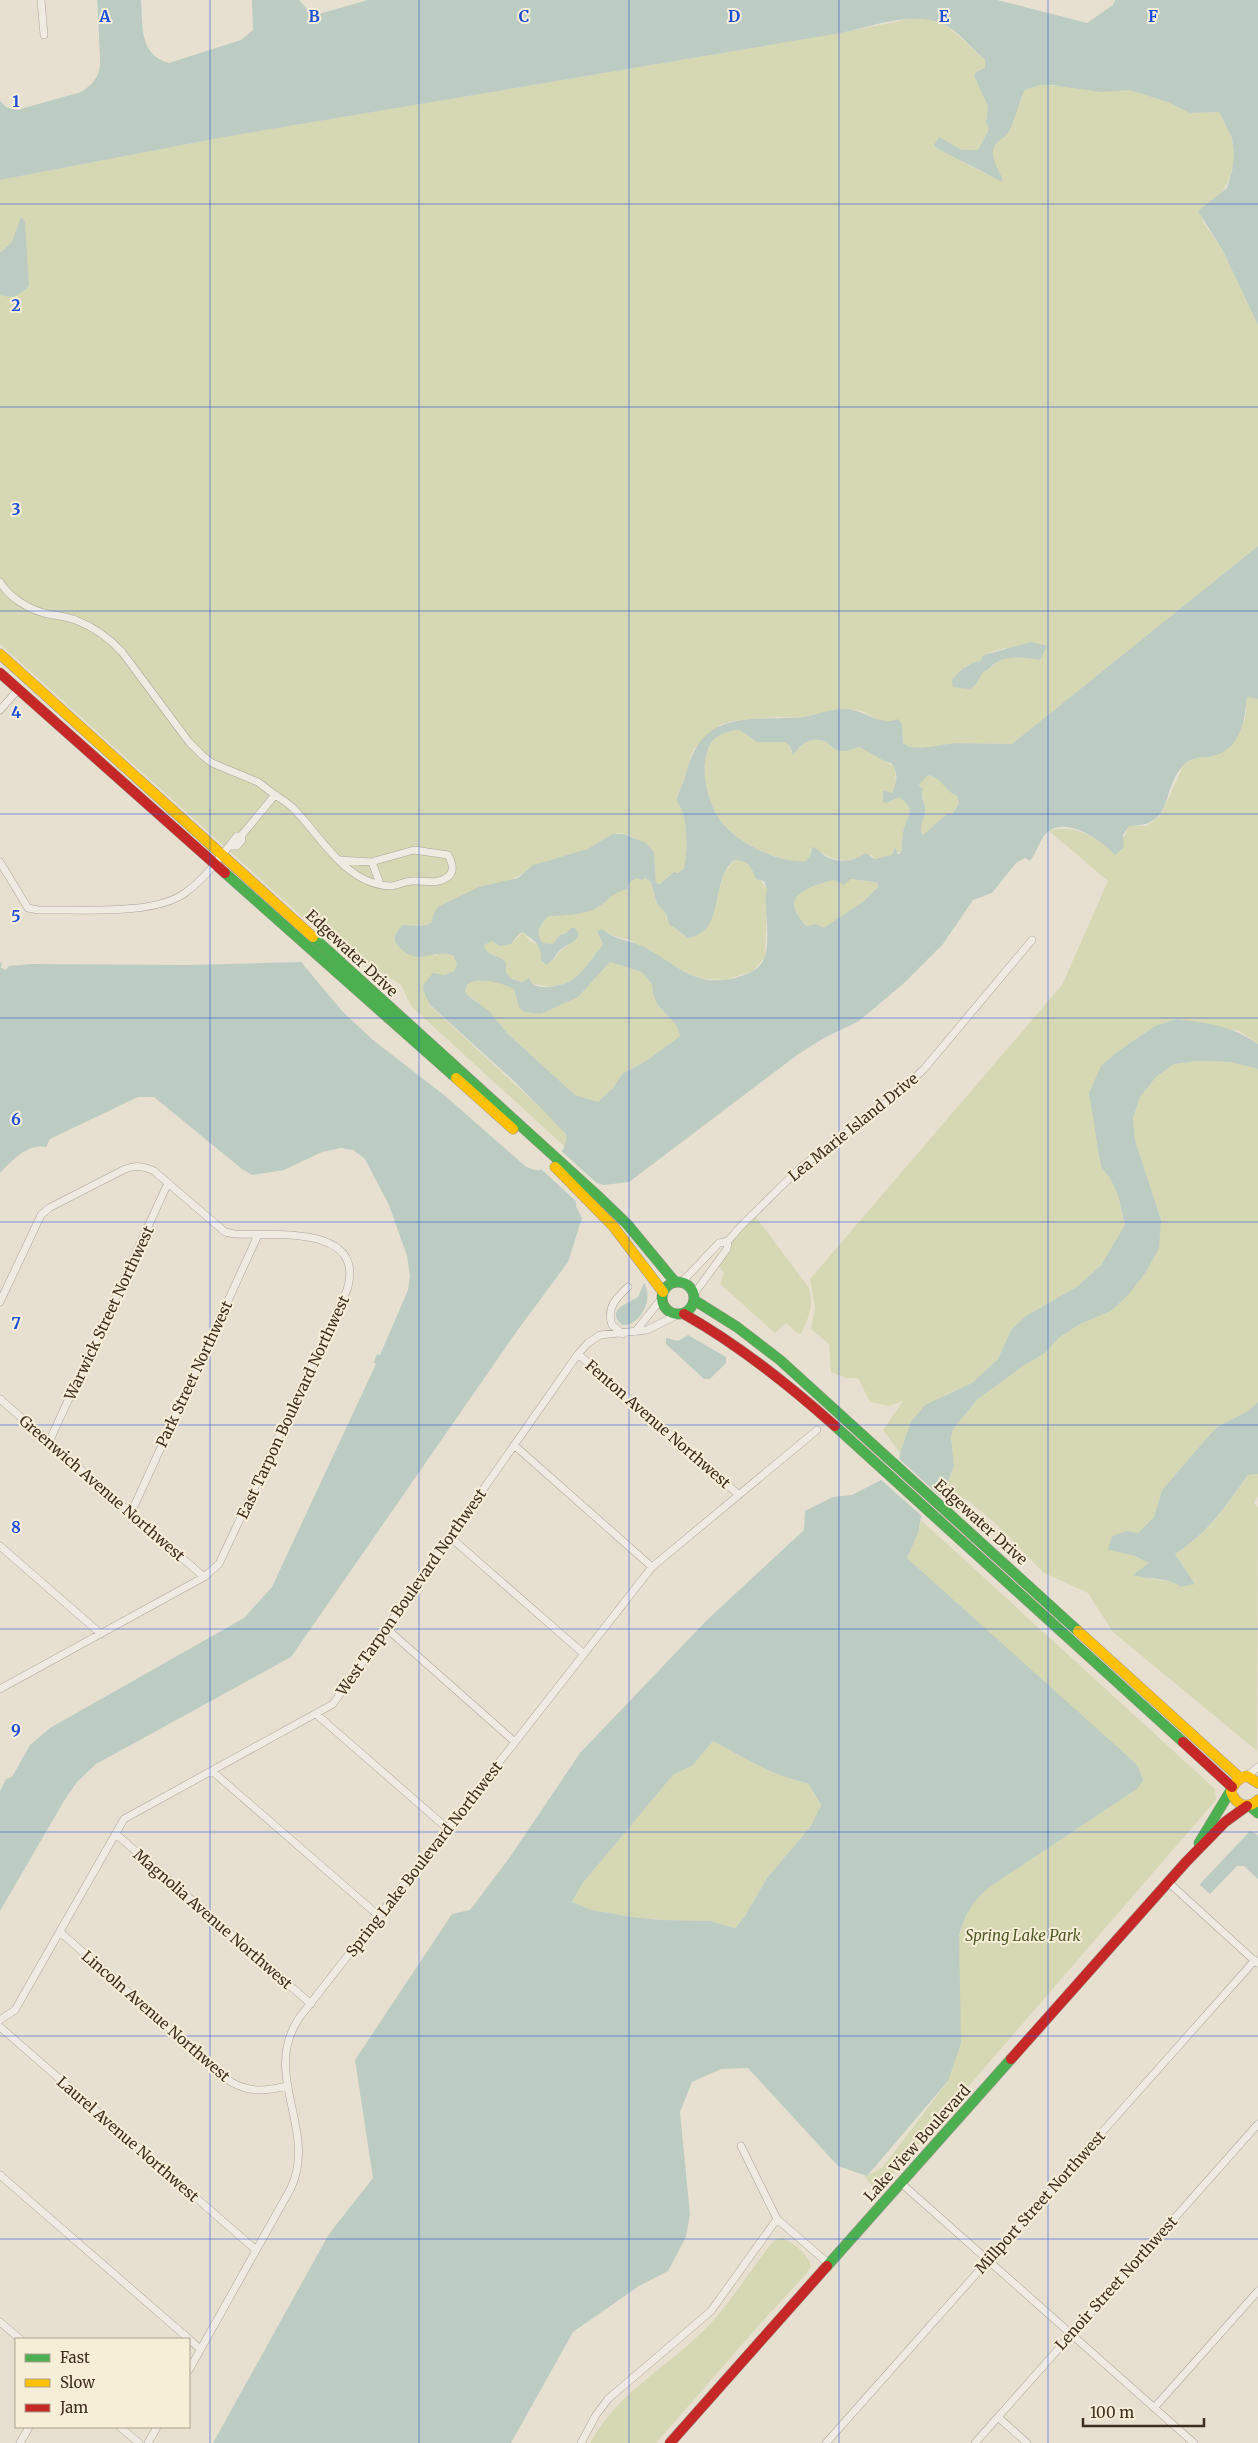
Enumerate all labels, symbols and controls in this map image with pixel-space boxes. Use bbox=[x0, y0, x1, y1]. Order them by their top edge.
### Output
text: A bbox=[98, 6, 111, 26]
text: B bbox=[308, 6, 320, 26]
text: C bbox=[519, 6, 529, 26]
text: D bbox=[728, 6, 740, 26]
text: E bbox=[939, 6, 950, 26]
text: F bbox=[1148, 6, 1158, 26]
text: 1 bbox=[12, 91, 20, 111]
text: 2 bbox=[11, 295, 21, 315]
text: 3 bbox=[11, 499, 21, 519]
text: 4 bbox=[11, 702, 21, 722]
text: 5 bbox=[11, 906, 21, 926]
street label: Edgewater Drive bbox=[302, 906, 402, 1001]
street label: Lea Marie Island Drive bbox=[784, 1069, 922, 1185]
text: 6 bbox=[11, 1109, 21, 1129]
street label: Warwick Street Northwest bbox=[60, 1223, 158, 1404]
street label: East Tarpon Boulevard Northwest bbox=[233, 1292, 353, 1522]
street label: Park Street Northwest bbox=[152, 1298, 236, 1450]
text: 7 bbox=[11, 1313, 21, 1333]
street label: Fenton Avenue Northwest bbox=[582, 1356, 735, 1492]
street label: Greenwich Avenue Northwest bbox=[15, 1411, 189, 1565]
street label: Edgewater Drive bbox=[931, 1475, 1032, 1569]
street label: West Tarpon Boulevard Northwest bbox=[331, 1485, 490, 1700]
text: 8 bbox=[11, 1517, 21, 1537]
text: 9 bbox=[11, 1720, 21, 1740]
street label: Spring Lake Boulevard Northwest bbox=[342, 1757, 506, 1961]
street label: Magnolia Avenue Northwest bbox=[130, 1845, 296, 1993]
park label: Spring Lake Park bbox=[965, 1926, 1082, 1945]
street label: Lincoln Avenue Northwest bbox=[78, 1946, 234, 2086]
street label: Laurel Avenue Northwest bbox=[53, 2072, 203, 2206]
street label: Lake View Boulevard bbox=[860, 2081, 974, 2205]
street label: Millport Street Northwest bbox=[971, 2127, 1109, 2277]
street label: Lenoir Street Northwest bbox=[1051, 2212, 1181, 2354]
legend bbox=[15, 2338, 190, 2428]
text: Fast bbox=[60, 2348, 90, 2367]
text: Slow bbox=[60, 2373, 95, 2392]
scale bar bbox=[1083, 2396, 1204, 2428]
text: Jam bbox=[59, 2398, 88, 2417]
text: 100 m bbox=[1090, 2403, 1134, 2422]

